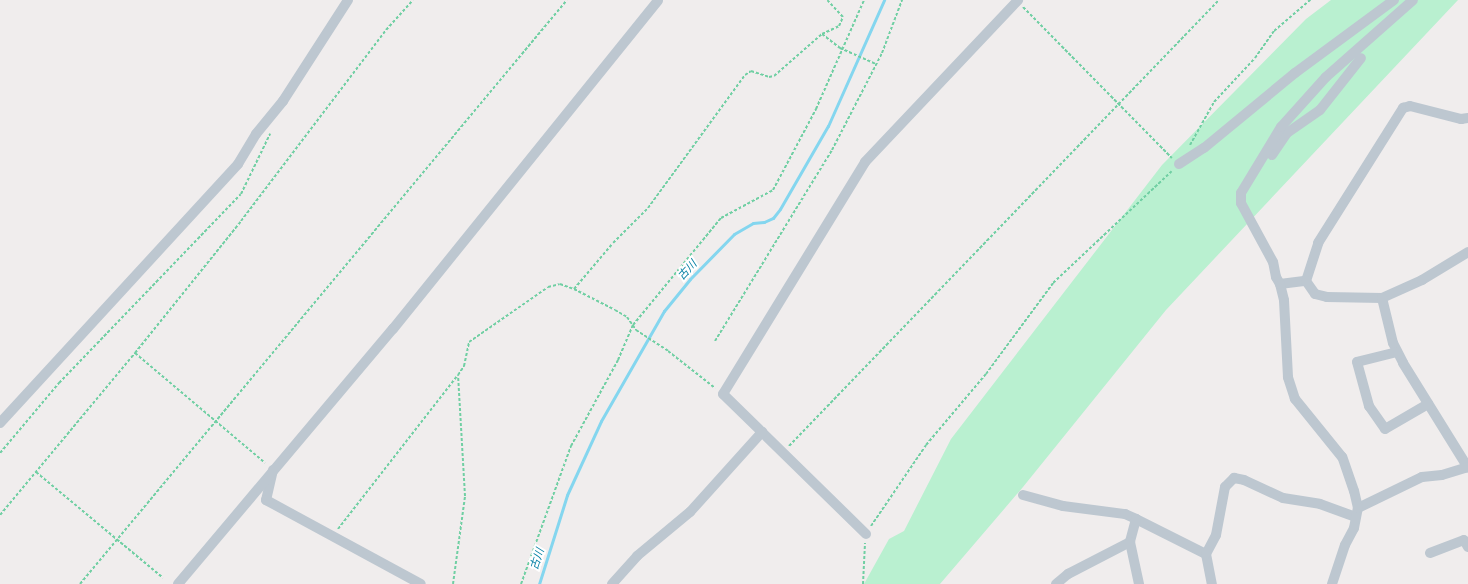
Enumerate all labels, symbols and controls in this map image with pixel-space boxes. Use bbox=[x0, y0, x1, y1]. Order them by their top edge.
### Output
water label: 古川 bbox=[675, 257, 699, 283]
water label: 古川 bbox=[527, 546, 547, 572]

